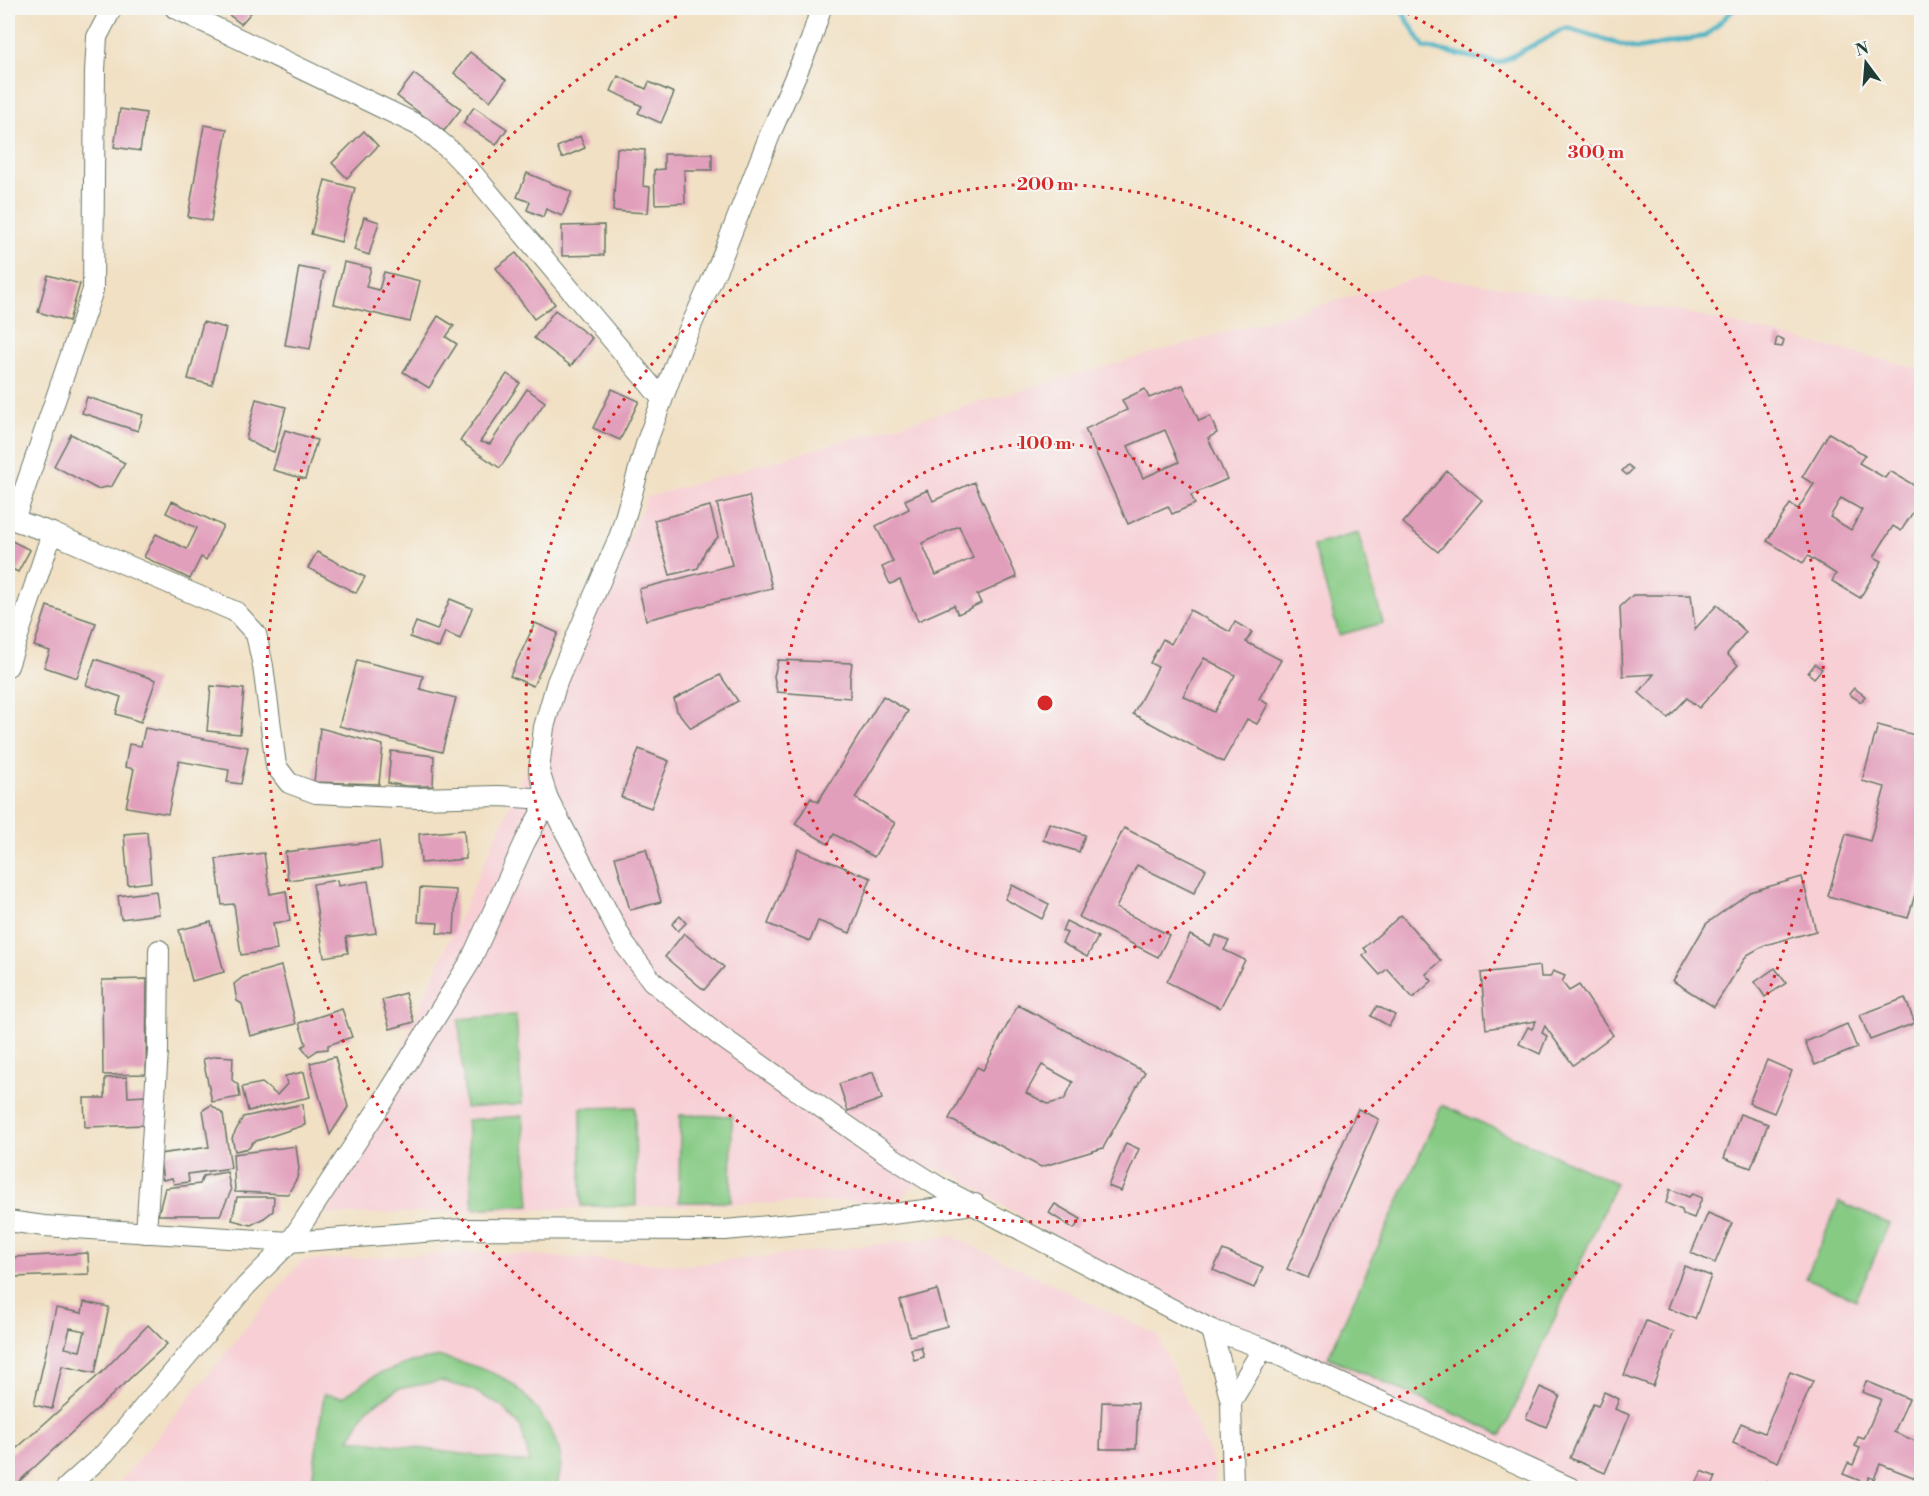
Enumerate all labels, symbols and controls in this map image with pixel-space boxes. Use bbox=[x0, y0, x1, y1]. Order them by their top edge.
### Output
north arrow bbox=[1836, 33, 1896, 93]
text: N bbox=[1853, 38, 1871, 61]
text: 300 m bbox=[1568, 141, 1625, 164]
text: 200 m bbox=[1017, 173, 1074, 196]
text: 100 m bbox=[1018, 432, 1072, 455]
centre of rings bbox=[1035, 693, 1055, 713]

